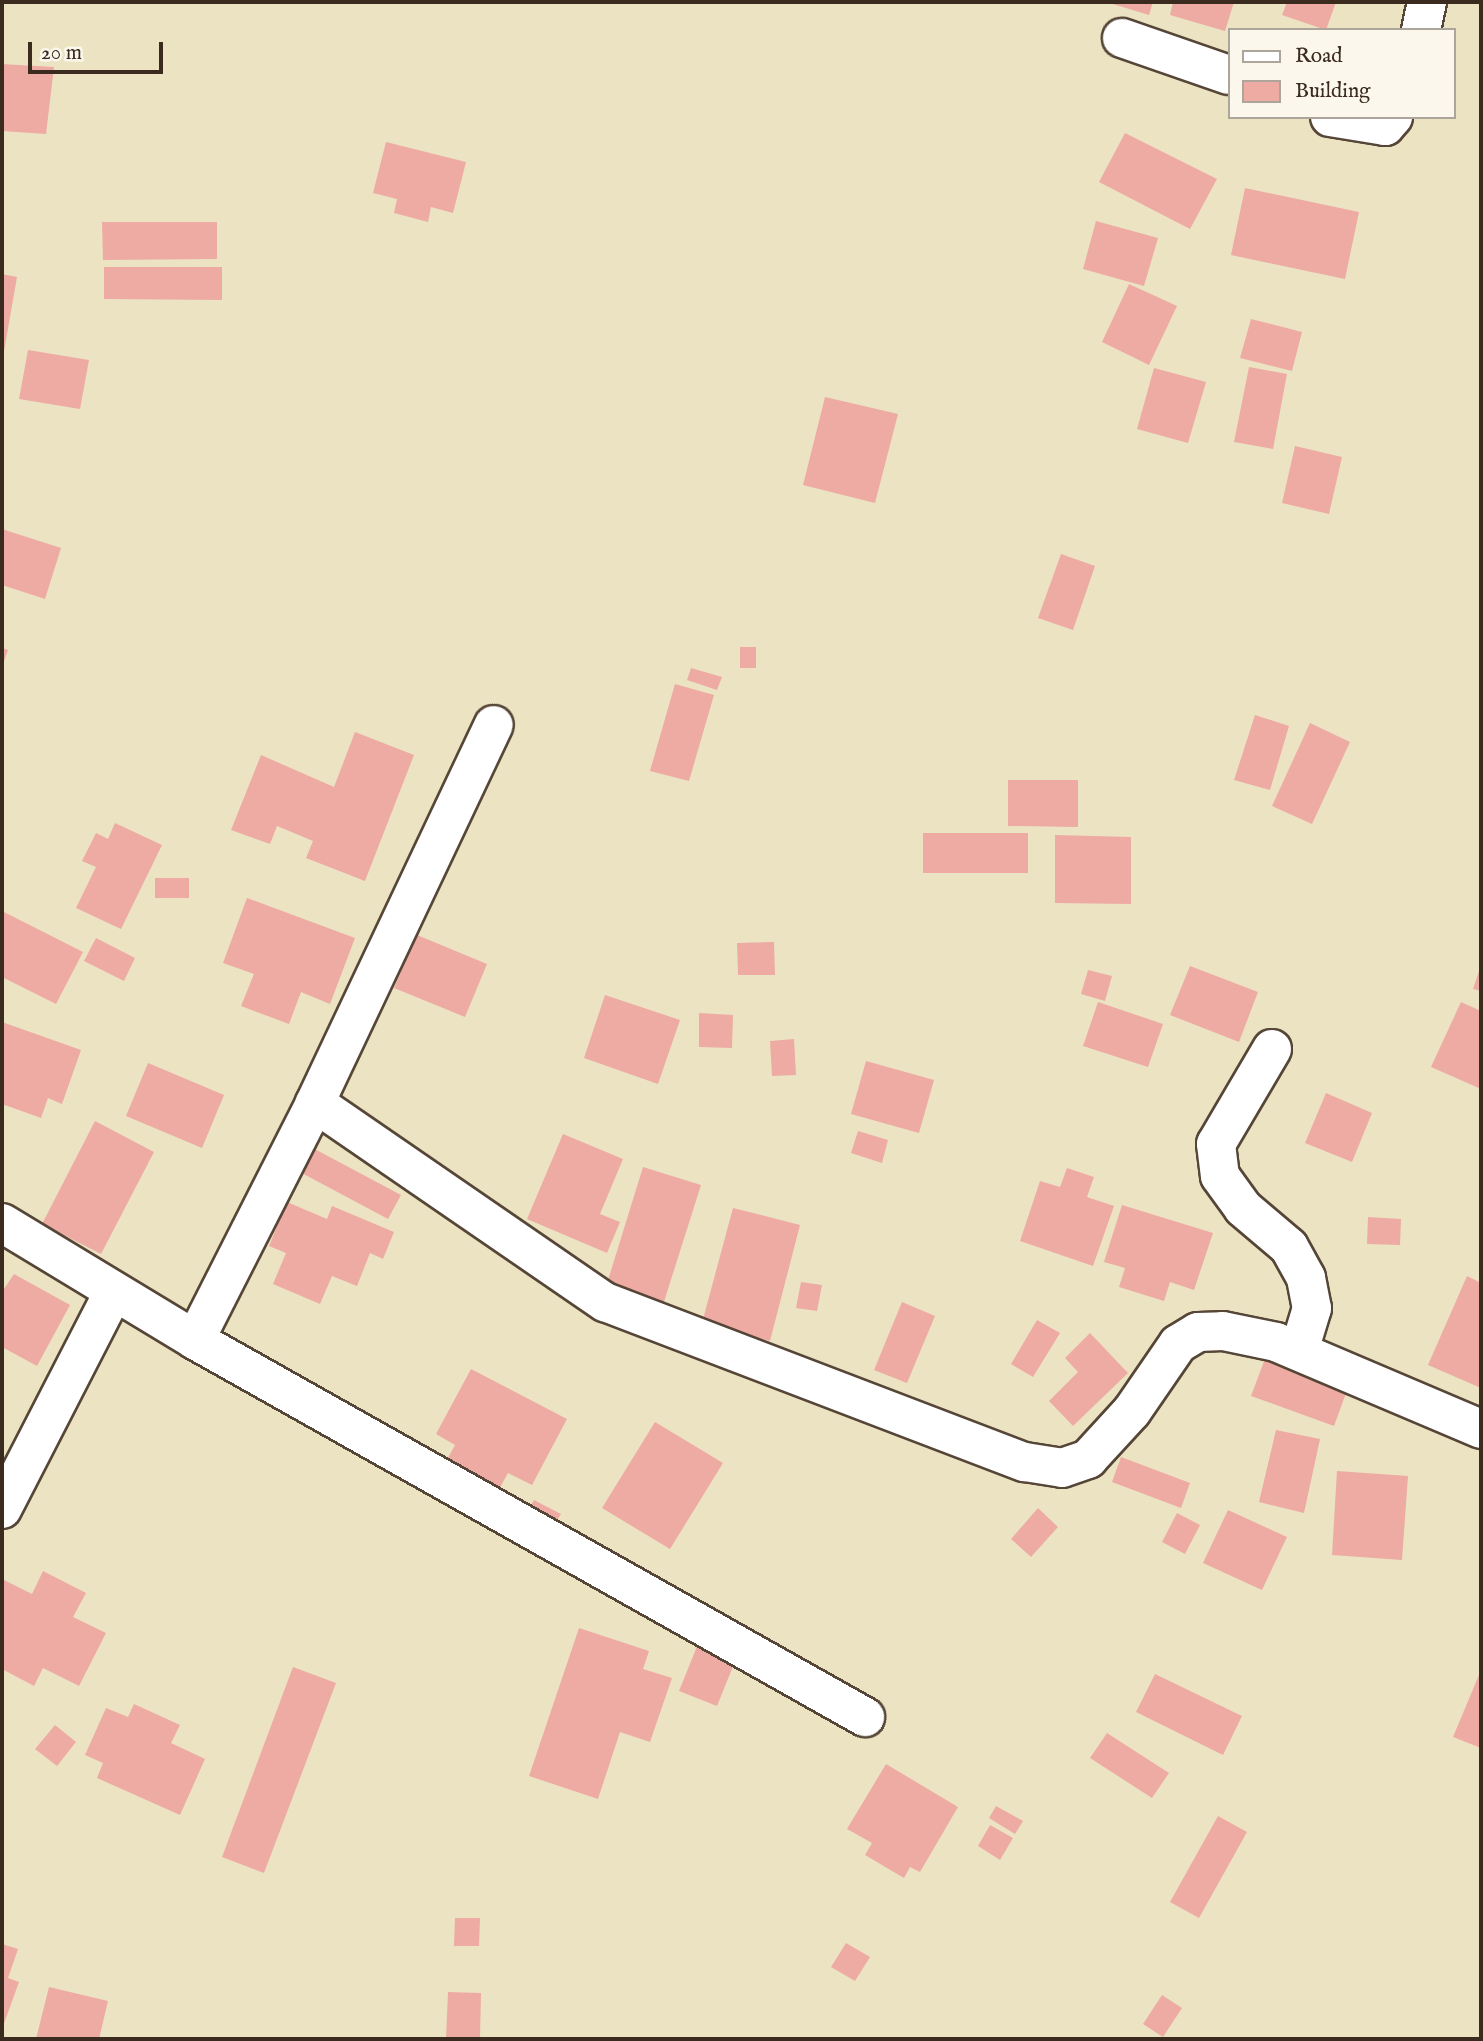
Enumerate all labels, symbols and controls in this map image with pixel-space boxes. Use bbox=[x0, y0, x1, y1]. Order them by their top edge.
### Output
scale bar bbox=[32, 28, 166, 72]
legend bbox=[1228, 28, 1455, 119]
text: 20 m bbox=[41, 40, 82, 67]
text: Road bbox=[1295, 43, 1342, 70]
text: Building bbox=[1295, 78, 1370, 105]

